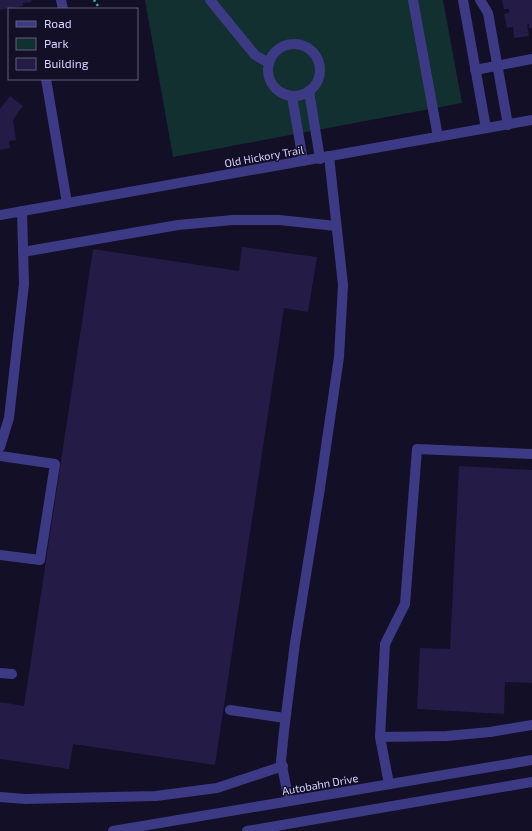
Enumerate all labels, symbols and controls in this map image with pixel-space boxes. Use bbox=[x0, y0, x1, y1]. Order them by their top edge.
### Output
legend bbox=[8, 8, 138, 80]
text: Road bbox=[44, 16, 72, 30]
text: Park bbox=[44, 36, 69, 50]
text: Building bbox=[44, 56, 89, 70]
street label: Old Hickory Trail bbox=[223, 142, 305, 169]
street label: Autobahn Drive bbox=[281, 771, 359, 797]

